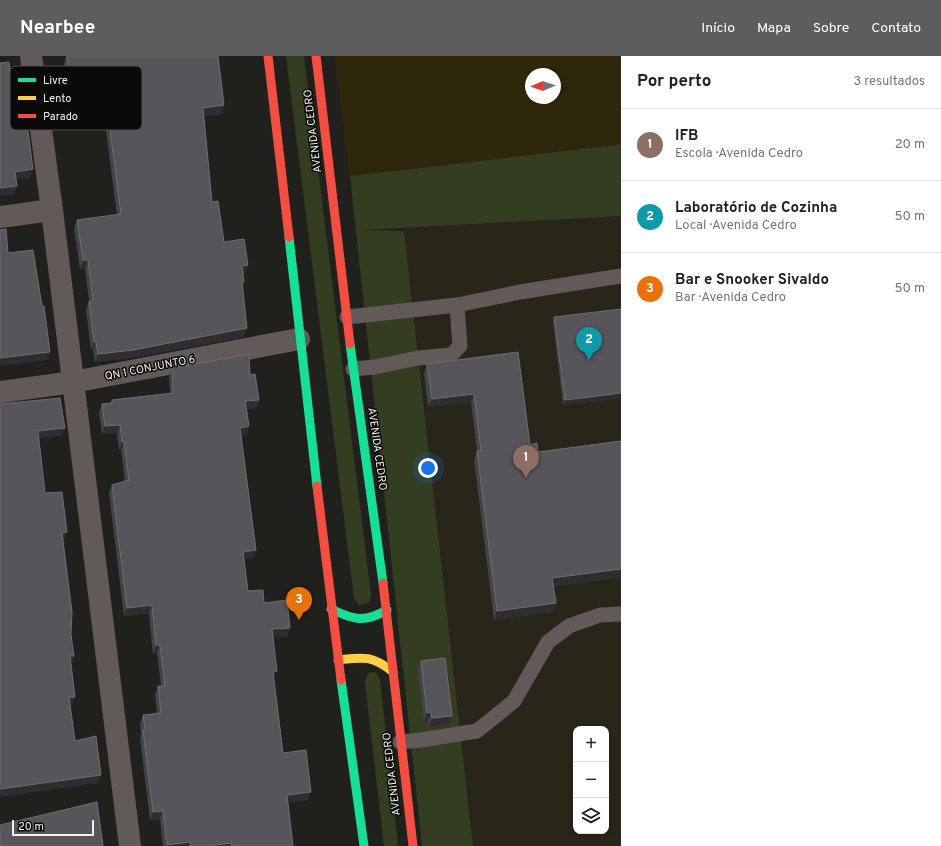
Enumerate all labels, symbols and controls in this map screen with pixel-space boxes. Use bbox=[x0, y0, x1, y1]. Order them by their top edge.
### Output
text: Nearbee bbox=[20, 16, 95, 40]
text: Início bbox=[701, 20, 735, 37]
text: Mapa bbox=[757, 20, 791, 37]
text: Sobre bbox=[813, 20, 849, 37]
text: Contato bbox=[871, 20, 921, 37]
legend bbox=[10, 66, 142, 130]
north arrow bbox=[525, 68, 561, 104]
text: Por perto bbox=[637, 71, 711, 93]
text: Livre bbox=[43, 74, 68, 88]
text: 3 resultados bbox=[853, 74, 925, 90]
street label: AVENIDA CEDRO bbox=[301, 89, 325, 173]
text: Lento bbox=[43, 92, 71, 106]
text: Parado bbox=[43, 110, 78, 124]
text: IFB bbox=[675, 127, 698, 146]
text: 1 bbox=[647, 137, 653, 153]
text: 20 m bbox=[895, 137, 925, 153]
text: Escola · Avenida Cedro bbox=[675, 146, 803, 162]
text: Laboratório de Cozinha bbox=[675, 199, 837, 218]
text: 2 bbox=[646, 209, 654, 225]
text: 50 m bbox=[895, 209, 925, 225]
text: Local · Avenida Cedro bbox=[675, 218, 797, 234]
text: Bar e Snooker Sivaldo bbox=[675, 271, 829, 290]
text: 3 bbox=[646, 281, 654, 297]
text: 50 m bbox=[895, 281, 925, 297]
text: Bar · Avenida Cedro bbox=[675, 290, 786, 306]
pin: 2 bbox=[576, 327, 602, 360]
street label: QN 1 CONJUNTO 6 bbox=[103, 352, 197, 384]
street label: AVENIDA CEDRO bbox=[364, 407, 390, 491]
pin: 1 bbox=[513, 445, 539, 478]
your location bbox=[418, 458, 438, 478]
pin: 3 bbox=[286, 587, 312, 620]
map controls bbox=[573, 726, 609, 834]
button: + bbox=[573, 726, 609, 762]
street label: AVENIDA CEDRO bbox=[380, 732, 404, 816]
button: − bbox=[573, 762, 609, 798]
button: layers bbox=[573, 798, 609, 834]
scale bar bbox=[12, 818, 94, 837]
text: 20 m bbox=[18, 820, 44, 834]

